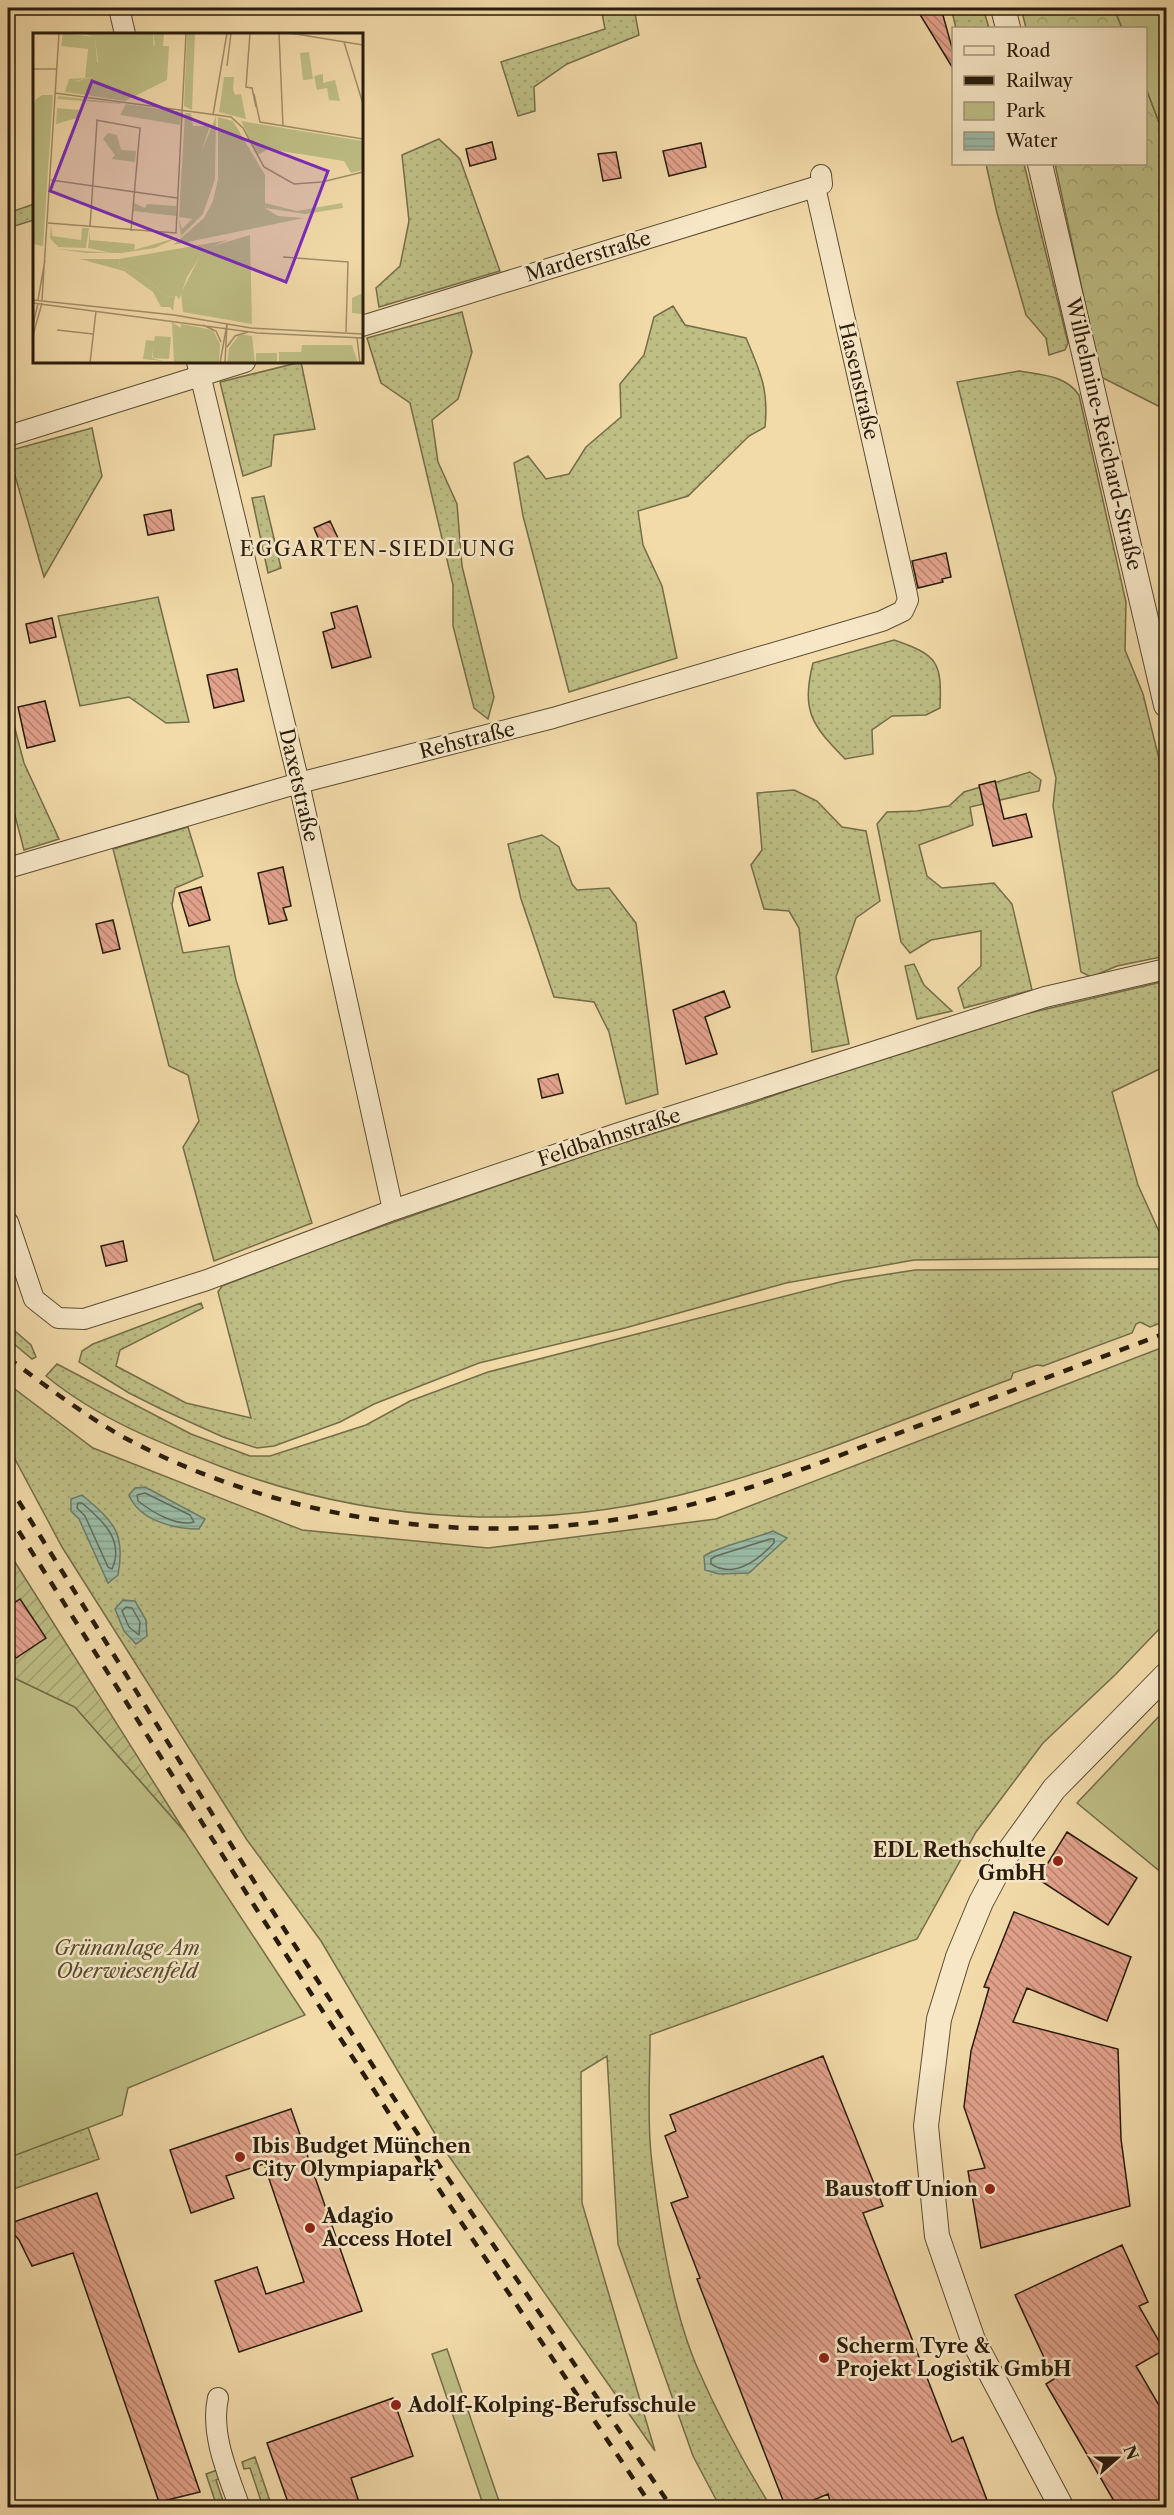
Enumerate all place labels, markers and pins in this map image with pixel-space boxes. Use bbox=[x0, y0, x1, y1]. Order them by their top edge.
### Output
place label: EDL Rethschulte GmbH bbox=[873, 1838, 1046, 1885]
marker: EDL Rethschulte GmbH bbox=[1051, 1854, 1065, 1868]
place label: Ibis Budget München City Olympiapark bbox=[252, 2134, 471, 2181]
marker: Ibis Budget München City Olympiapark bbox=[233, 2150, 247, 2164]
place label: Baustoff Union bbox=[825, 2177, 978, 2201]
marker: Baustoff Union bbox=[983, 2182, 997, 2196]
place label: Adagio Access Hotel bbox=[321, 2204, 452, 2251]
marker: Adagio Access Hotel bbox=[303, 2221, 317, 2235]
place label: Scherm Tyre & Projekt Logistik GmbH bbox=[836, 2334, 1072, 2381]
marker: Scherm Tyre & Projekt Logistik GmbH bbox=[817, 2351, 831, 2365]
place label: Adolf-Kolping-Berufsschule bbox=[407, 2393, 696, 2417]
marker: Adolf-Kolping-Berufsschule bbox=[389, 2398, 403, 2412]

